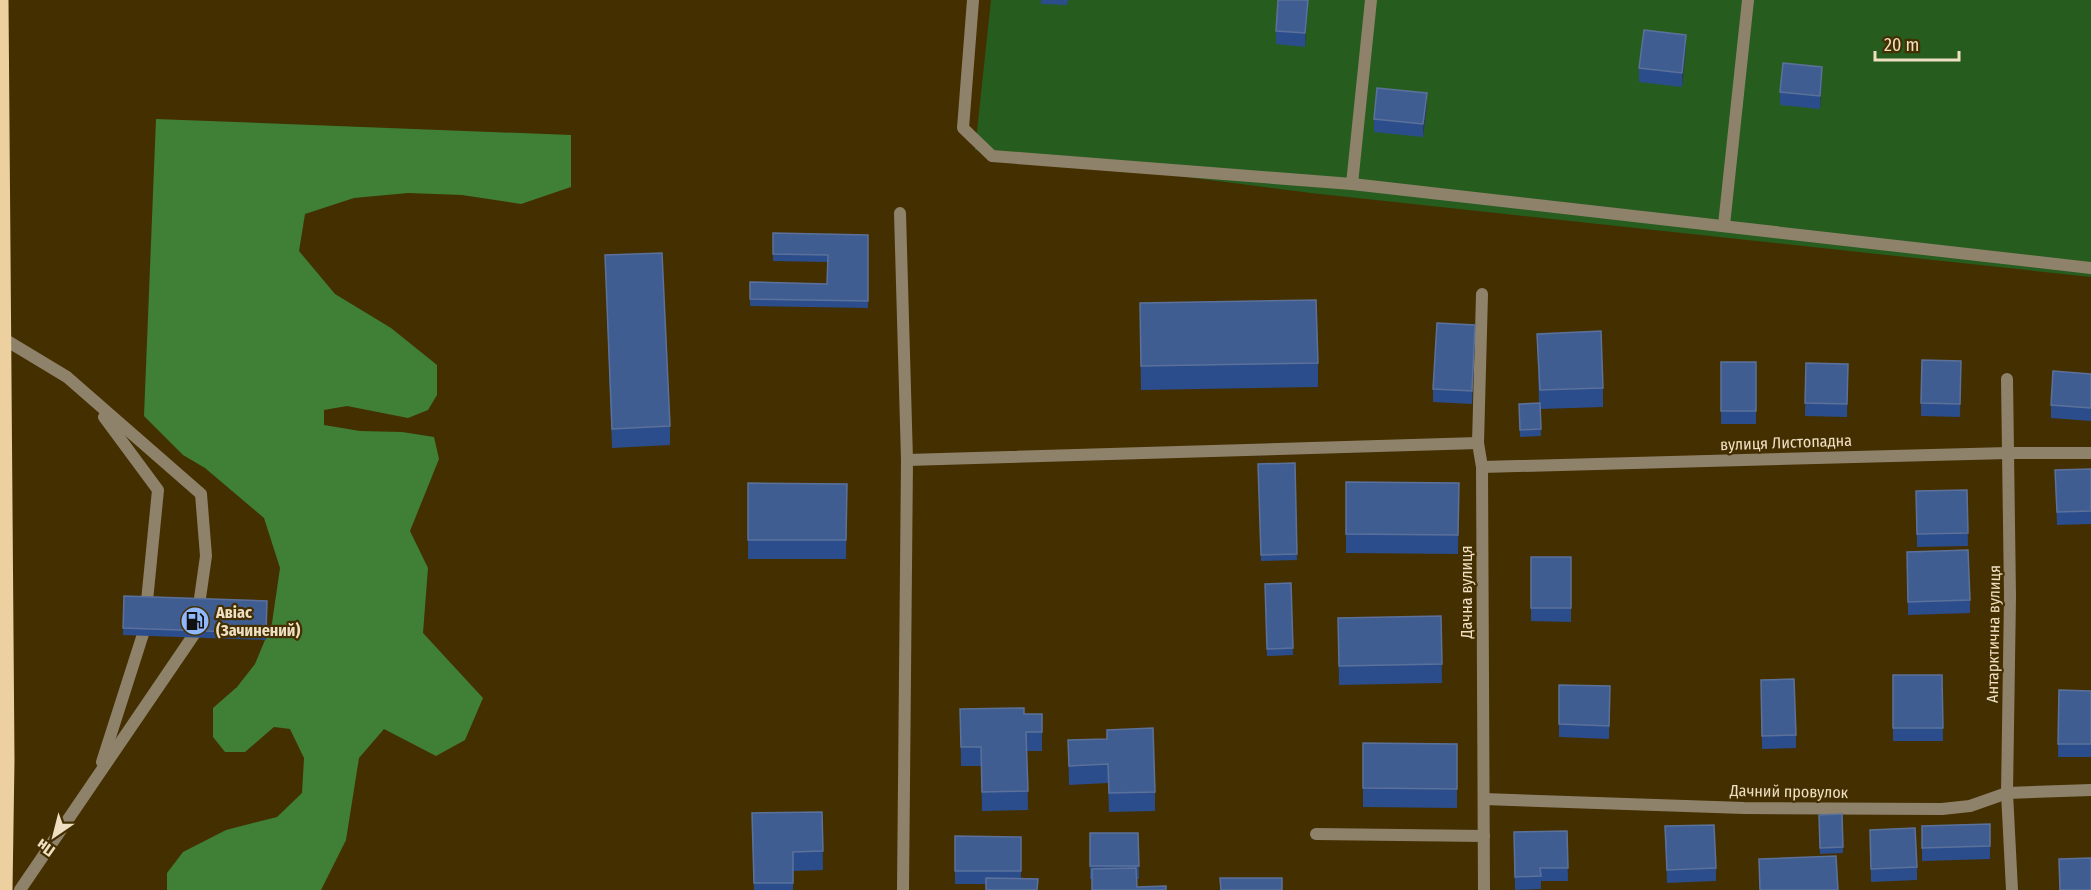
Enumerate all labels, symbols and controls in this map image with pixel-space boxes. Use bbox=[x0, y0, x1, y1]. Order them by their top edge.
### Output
scale bar bbox=[1875, 24, 1959, 62]
text: 20 m bbox=[1884, 34, 1919, 56]
street label: вулиця Листопадна bbox=[1720, 431, 1852, 454]
street label: Дачна вулиця bbox=[1457, 546, 1476, 639]
street label: Антарктична вулиця bbox=[1983, 565, 2004, 703]
place label: Авіас (Зачинений) bbox=[215, 603, 300, 640]
fuel station icon: Авіас (Зачинений) bbox=[179, 605, 211, 637]
street label: Дачний провулок bbox=[1729, 781, 1849, 802]
north arrow bbox=[24, 806, 84, 866]
text: Пн bbox=[33, 835, 59, 861]

